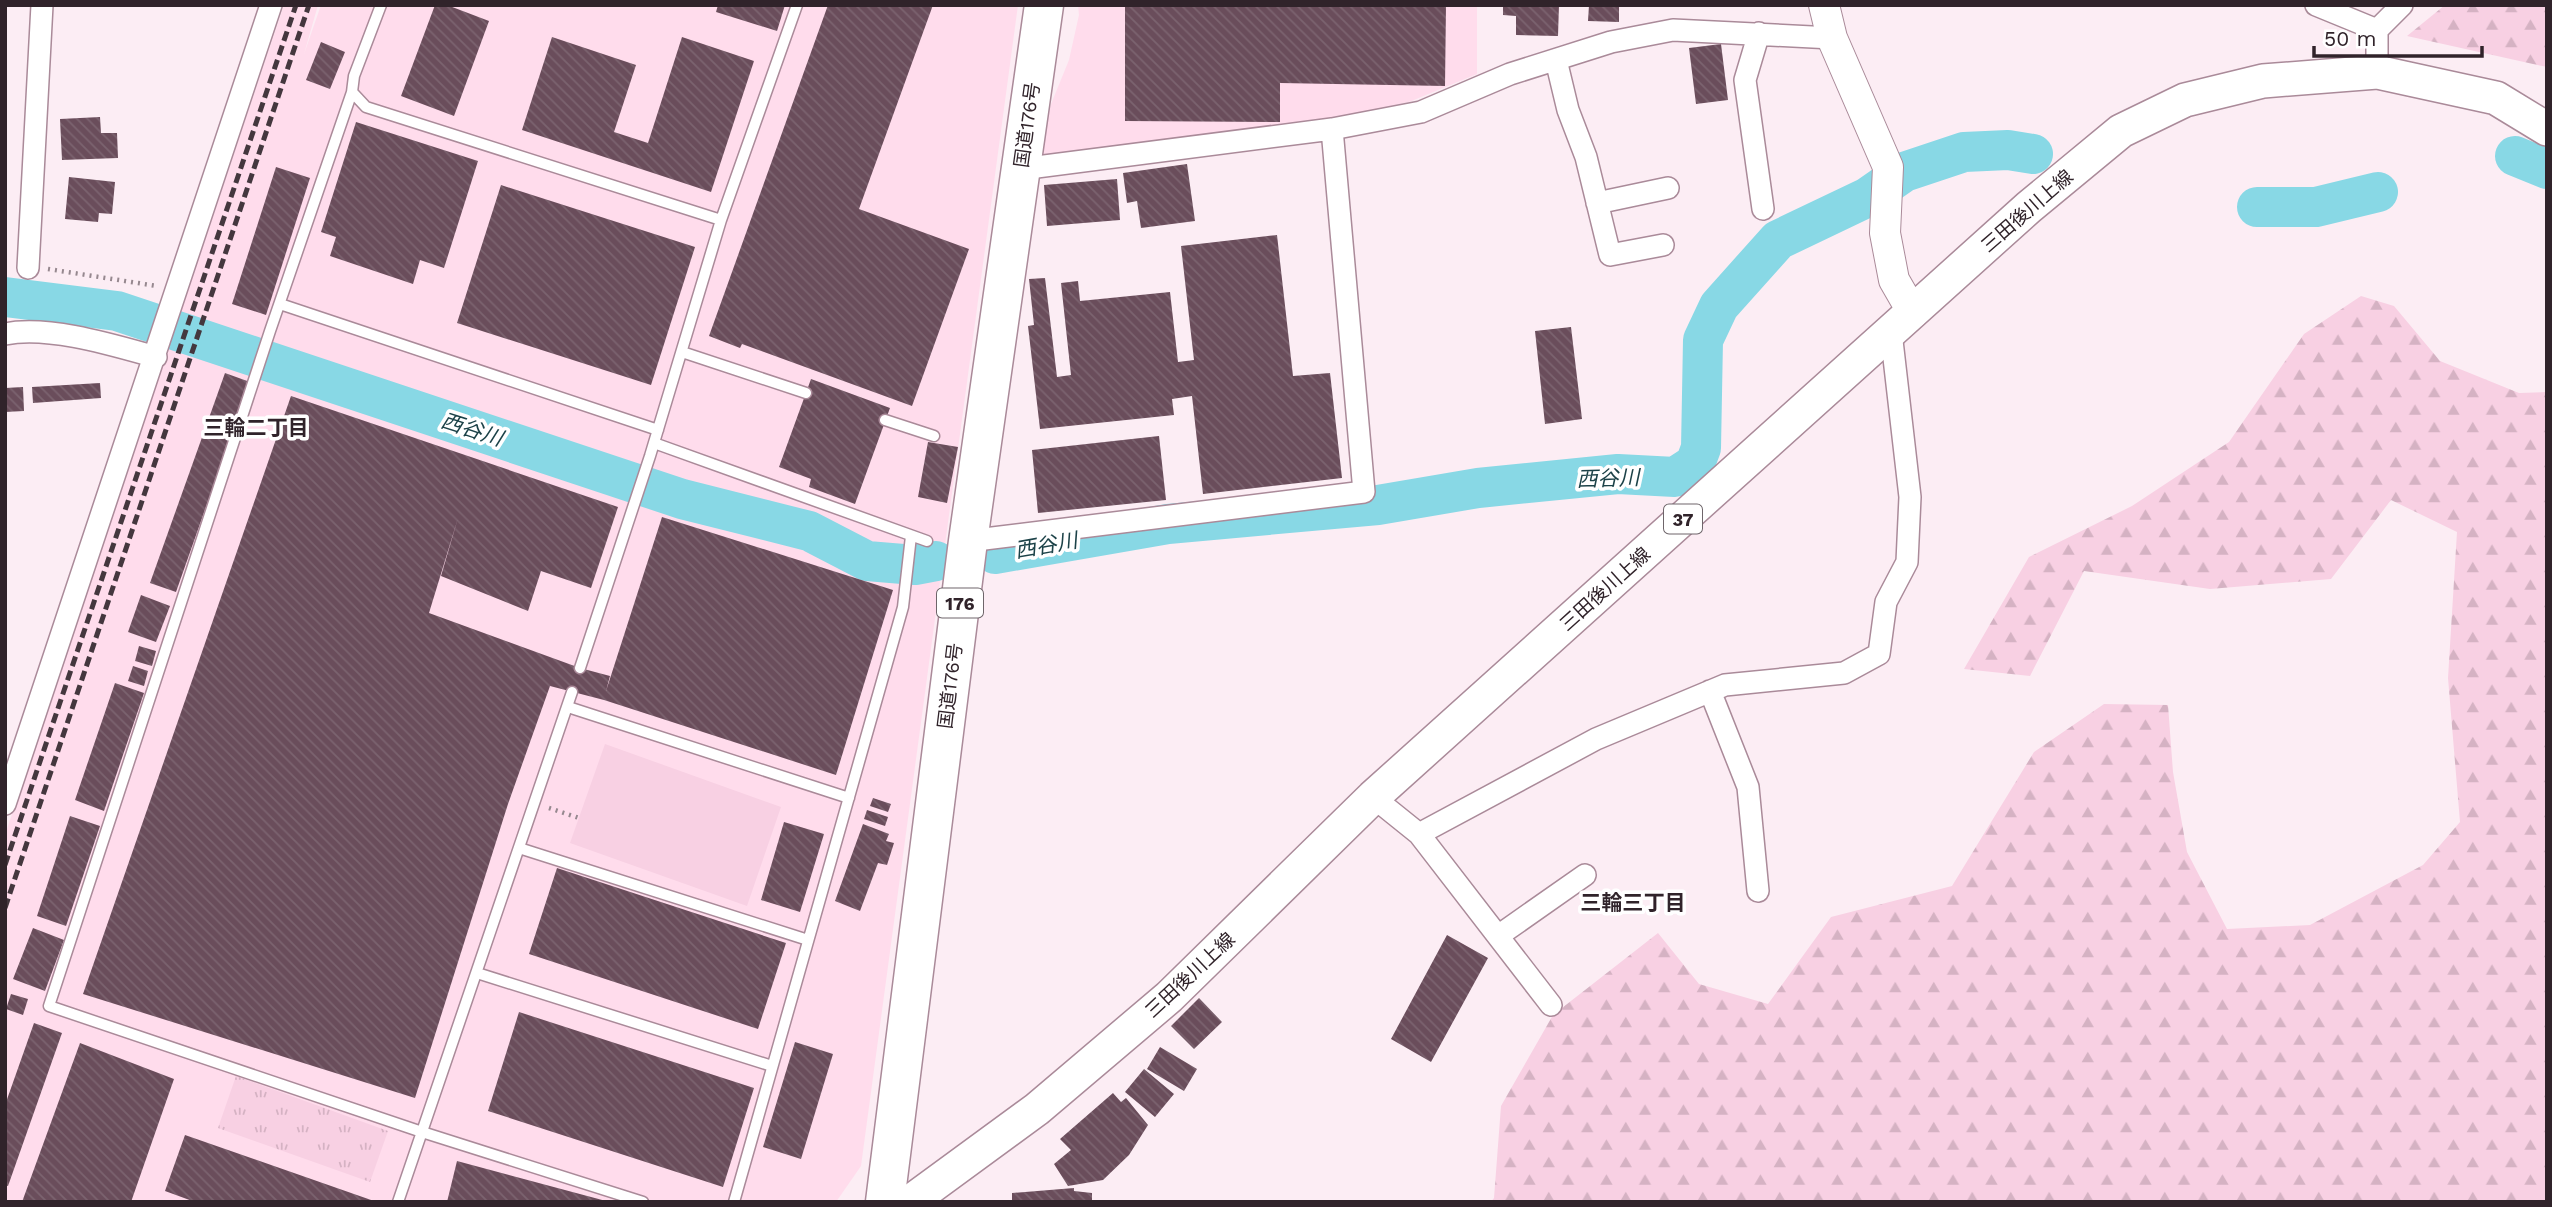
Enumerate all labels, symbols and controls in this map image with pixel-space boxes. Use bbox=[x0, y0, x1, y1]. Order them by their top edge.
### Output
scale bar bbox=[2314, 14, 2482, 58]
text: 50 m bbox=[2324, 26, 2376, 51]
street label: 国道176号 bbox=[1010, 81, 1044, 169]
street label: 三田後川上線 bbox=[1976, 165, 2078, 257]
water label: 西谷川 bbox=[438, 407, 508, 451]
district label: 三輪二丁目 bbox=[204, 415, 309, 440]
water label: 西谷川 bbox=[1576, 464, 1642, 492]
road number: 37 bbox=[1664, 504, 1702, 534]
water label: 西谷川 bbox=[1013, 527, 1081, 563]
street label: 三田後川上線 bbox=[1555, 542, 1655, 636]
road number: 176 bbox=[937, 588, 983, 618]
street label: 国道176号 bbox=[933, 642, 967, 730]
district label: 三輪三丁目 bbox=[1581, 890, 1686, 915]
street label: 三田後川上線 bbox=[1140, 928, 1240, 1022]

